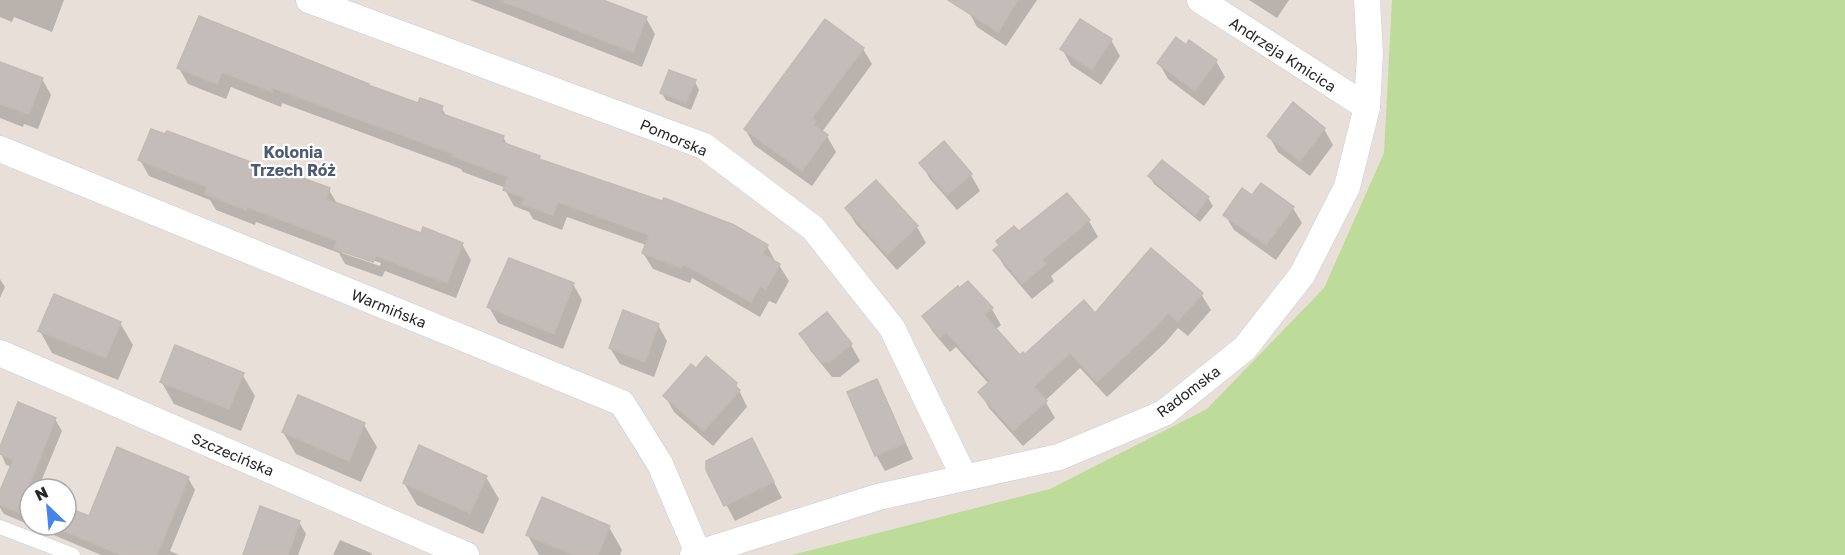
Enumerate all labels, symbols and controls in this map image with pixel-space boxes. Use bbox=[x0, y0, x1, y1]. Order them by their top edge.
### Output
street label: Andrzeja Kmicica bbox=[1226, 13, 1340, 95]
street label: Pomorska bbox=[638, 115, 710, 159]
district label: Kolonia Trzech Róż bbox=[250, 142, 336, 180]
street label: Warmińska bbox=[349, 285, 429, 331]
street label: Radomska bbox=[1153, 361, 1223, 421]
street label: Szczecińska bbox=[189, 429, 277, 479]
north arrow bbox=[18, 477, 78, 537]
text: N bbox=[32, 482, 51, 505]

